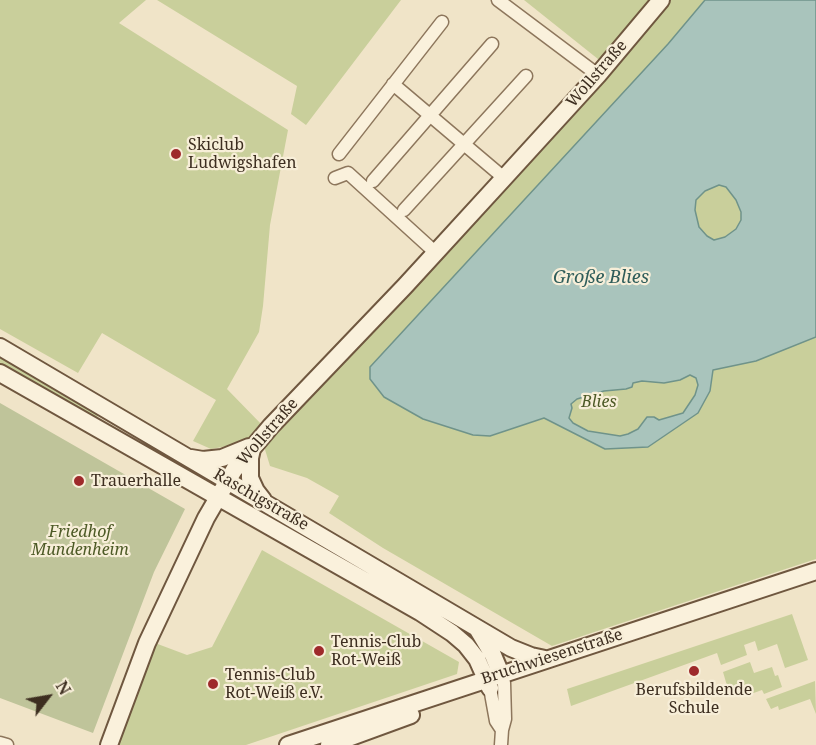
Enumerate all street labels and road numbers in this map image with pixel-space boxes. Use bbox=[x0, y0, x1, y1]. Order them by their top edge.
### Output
street label: Wollstraße bbox=[563, 36, 631, 112]
street label: Wollstraße bbox=[234, 394, 302, 470]
street label: Raschigstraße bbox=[210, 465, 312, 535]
street label: Bruchwiesenstraße bbox=[479, 625, 625, 689]

